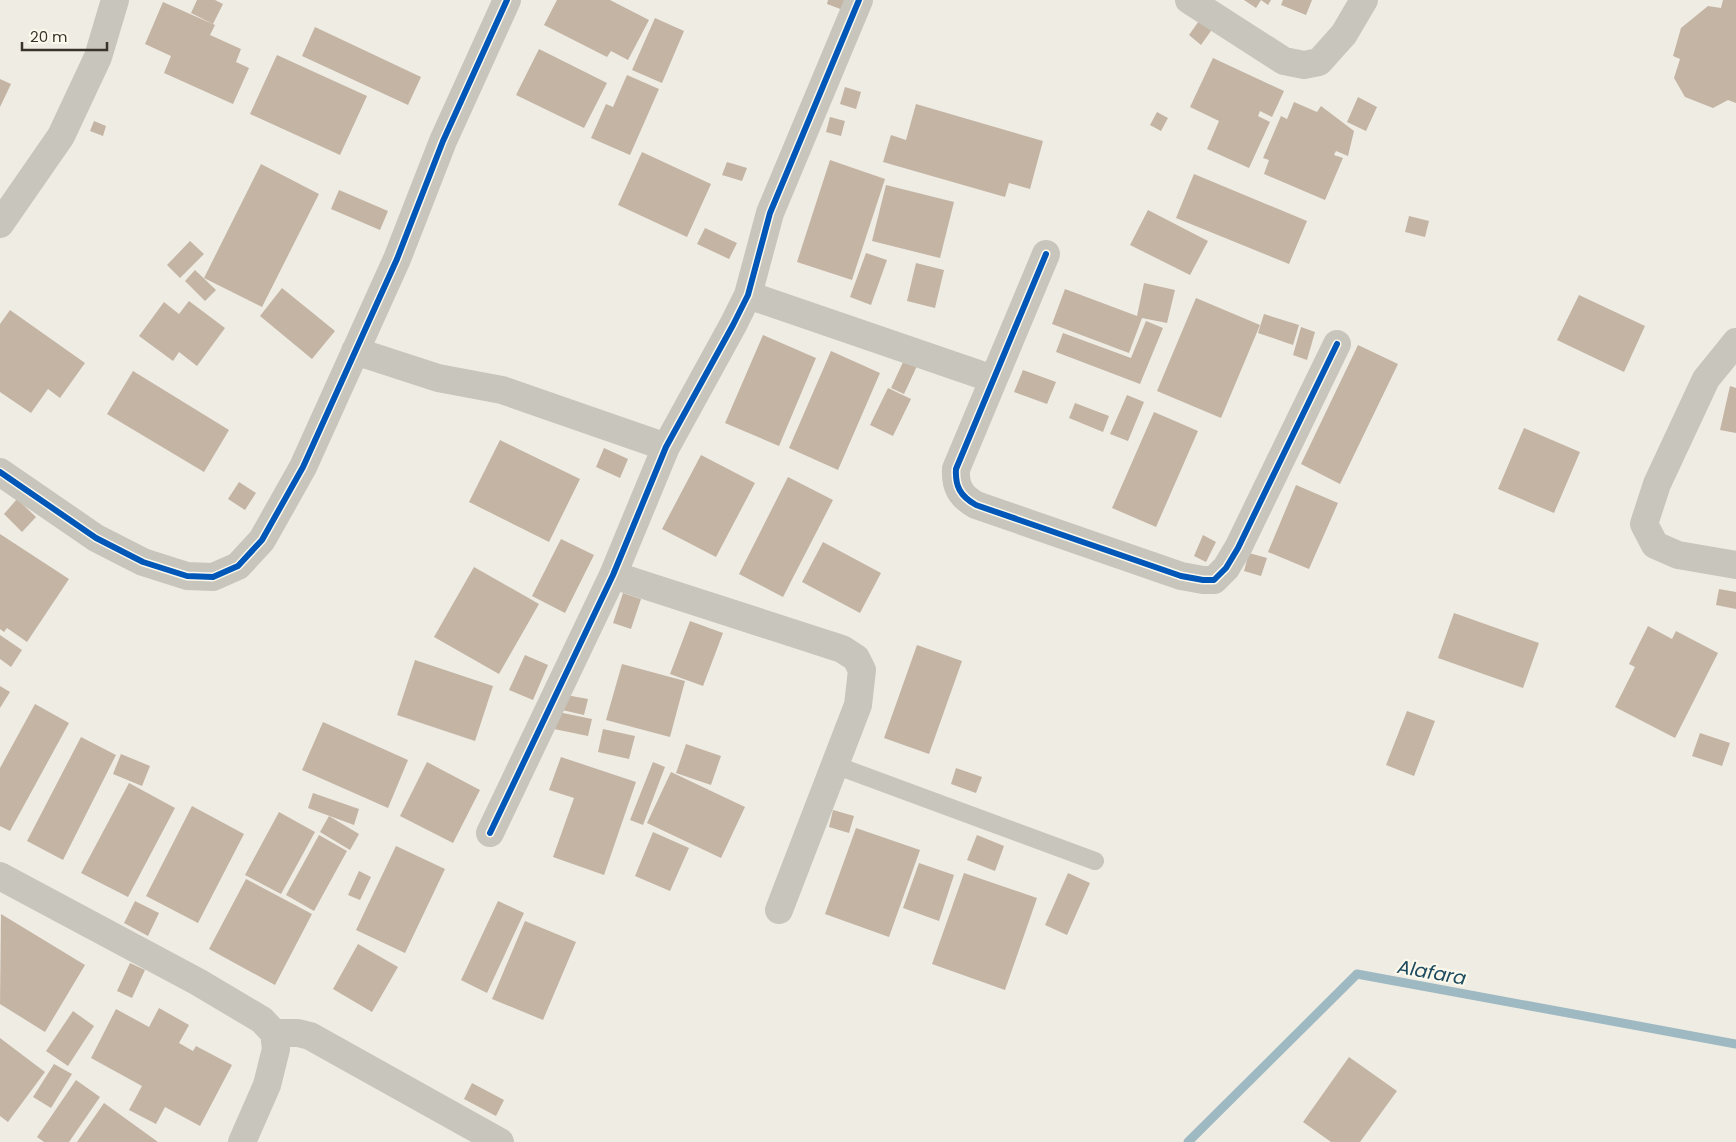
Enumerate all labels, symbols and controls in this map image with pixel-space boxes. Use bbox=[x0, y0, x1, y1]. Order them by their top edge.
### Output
scale bar bbox=[22, 20, 108, 52]
text: 20 m bbox=[30, 26, 68, 47]
water label: Alafara bbox=[1394, 953, 1469, 992]

